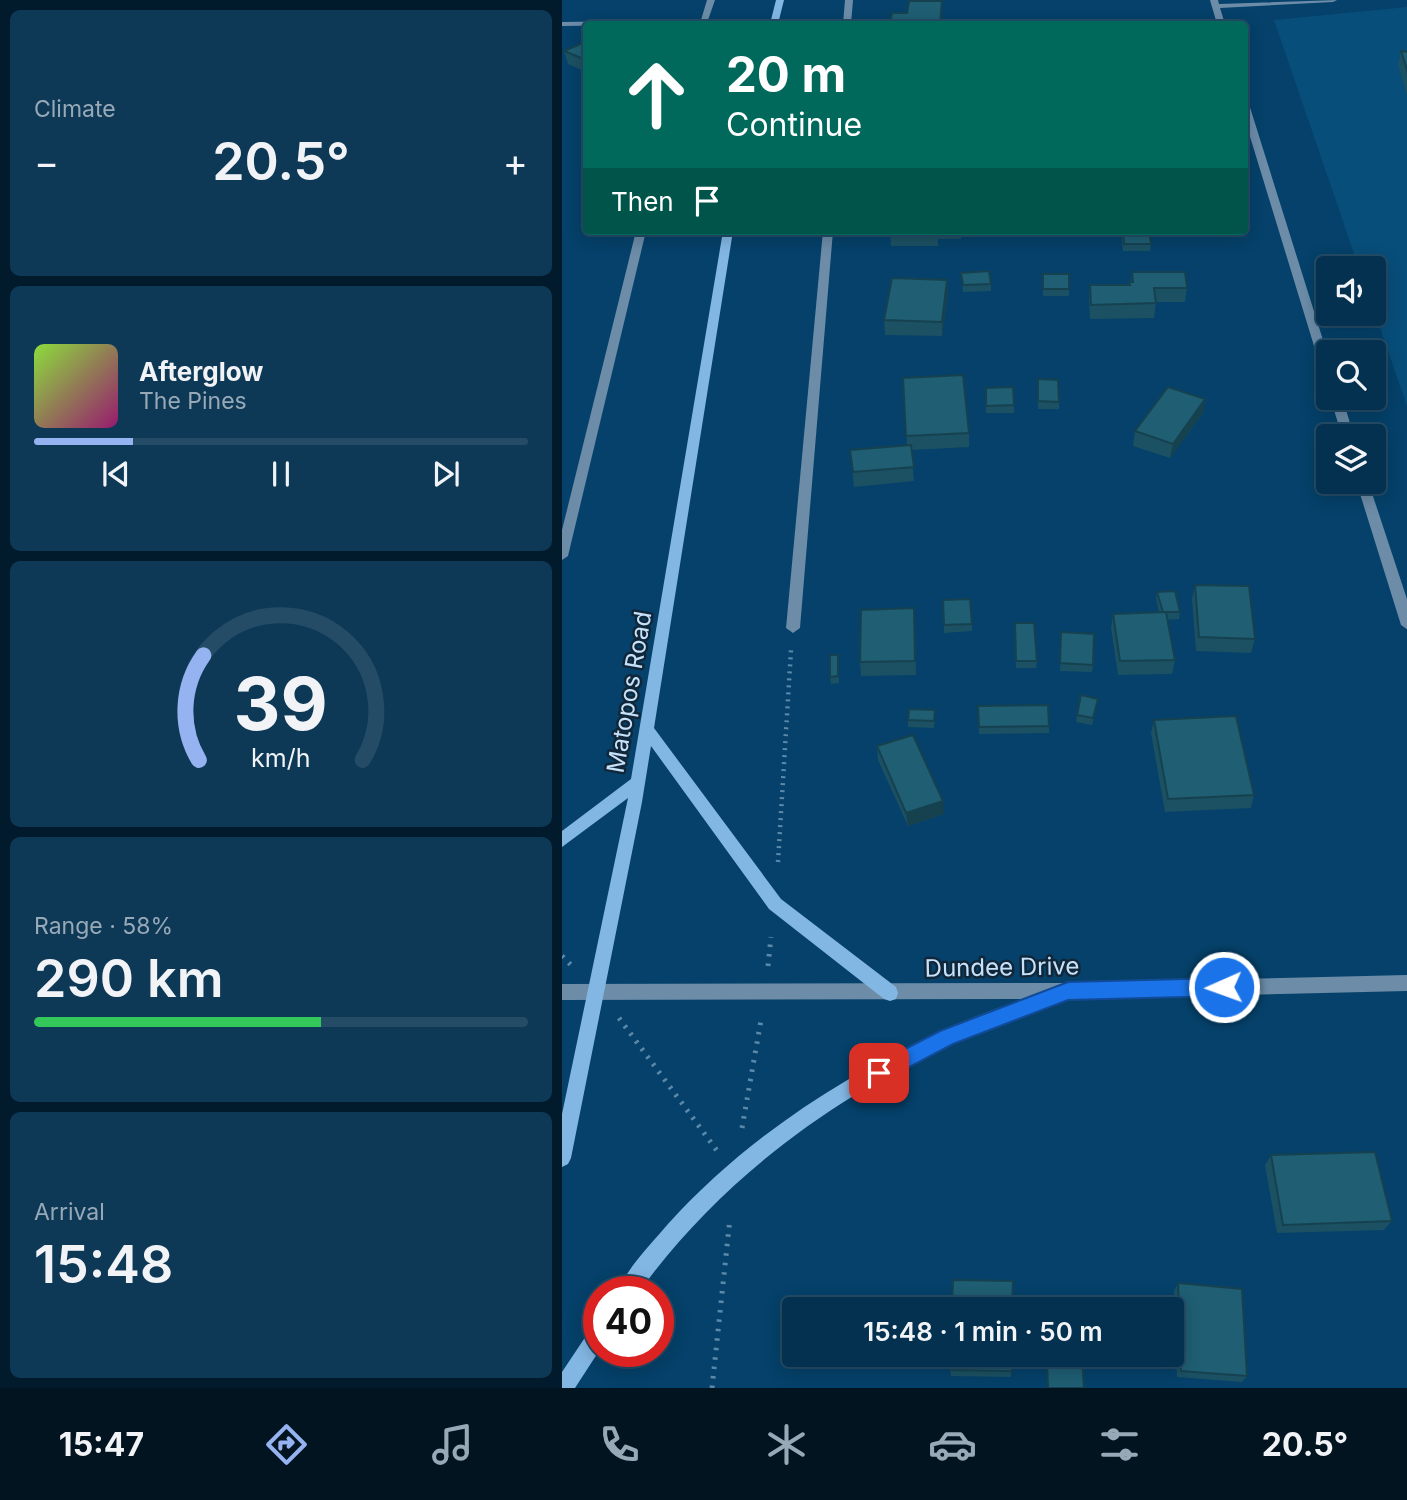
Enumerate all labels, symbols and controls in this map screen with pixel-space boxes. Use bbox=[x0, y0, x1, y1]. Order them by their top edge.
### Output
text: 20 m bbox=[726, 45, 846, 104]
icon: ahead bbox=[611, 49, 702, 140]
text: Climate bbox=[34, 95, 116, 123]
text: Continue bbox=[726, 105, 862, 144]
text: 20.5° bbox=[212, 130, 350, 193]
text: − bbox=[34, 139, 59, 185]
text: + bbox=[503, 139, 528, 185]
icon: arrive bbox=[688, 182, 726, 220]
text: Then bbox=[611, 186, 674, 217]
map controls bbox=[1316, 256, 1386, 494]
button: sound bbox=[1316, 256, 1386, 326]
button: search bbox=[1316, 340, 1386, 410]
text: Afterglow bbox=[139, 356, 263, 387]
text: The Pines bbox=[139, 387, 247, 415]
button: layers bbox=[1316, 424, 1386, 494]
icon: previous bbox=[97, 455, 135, 493]
icon: pause bbox=[262, 455, 300, 493]
icon: next bbox=[427, 455, 465, 493]
street label: Matopos Road bbox=[601, 609, 657, 775]
text: 39 bbox=[234, 659, 328, 748]
text: km/h bbox=[251, 743, 311, 773]
text: Range · 58% bbox=[34, 912, 173, 940]
text: 290 km bbox=[34, 947, 224, 1010]
position arrow bbox=[1187, 950, 1261, 1024]
street label: Dundee Drive bbox=[924, 951, 1080, 983]
pin bbox=[849, 1043, 909, 1103]
icon: arrive bbox=[860, 1054, 898, 1092]
text: Arrival bbox=[34, 1198, 105, 1226]
text: 15:48 bbox=[34, 1233, 173, 1296]
speed limit sign: 40 bbox=[583, 1276, 674, 1367]
text: 15:48 · 1 min · 50 m bbox=[863, 1316, 1103, 1347]
icon: directions bbox=[262, 1420, 311, 1469]
icon: music bbox=[428, 1420, 477, 1469]
icon: phone bbox=[595, 1420, 644, 1469]
icon: climate bbox=[762, 1420, 811, 1469]
icon: car bbox=[928, 1420, 977, 1469]
icon: filters bbox=[1095, 1420, 1144, 1469]
text: 15:47 bbox=[59, 1425, 144, 1464]
text: 20.5° bbox=[1262, 1425, 1348, 1464]

